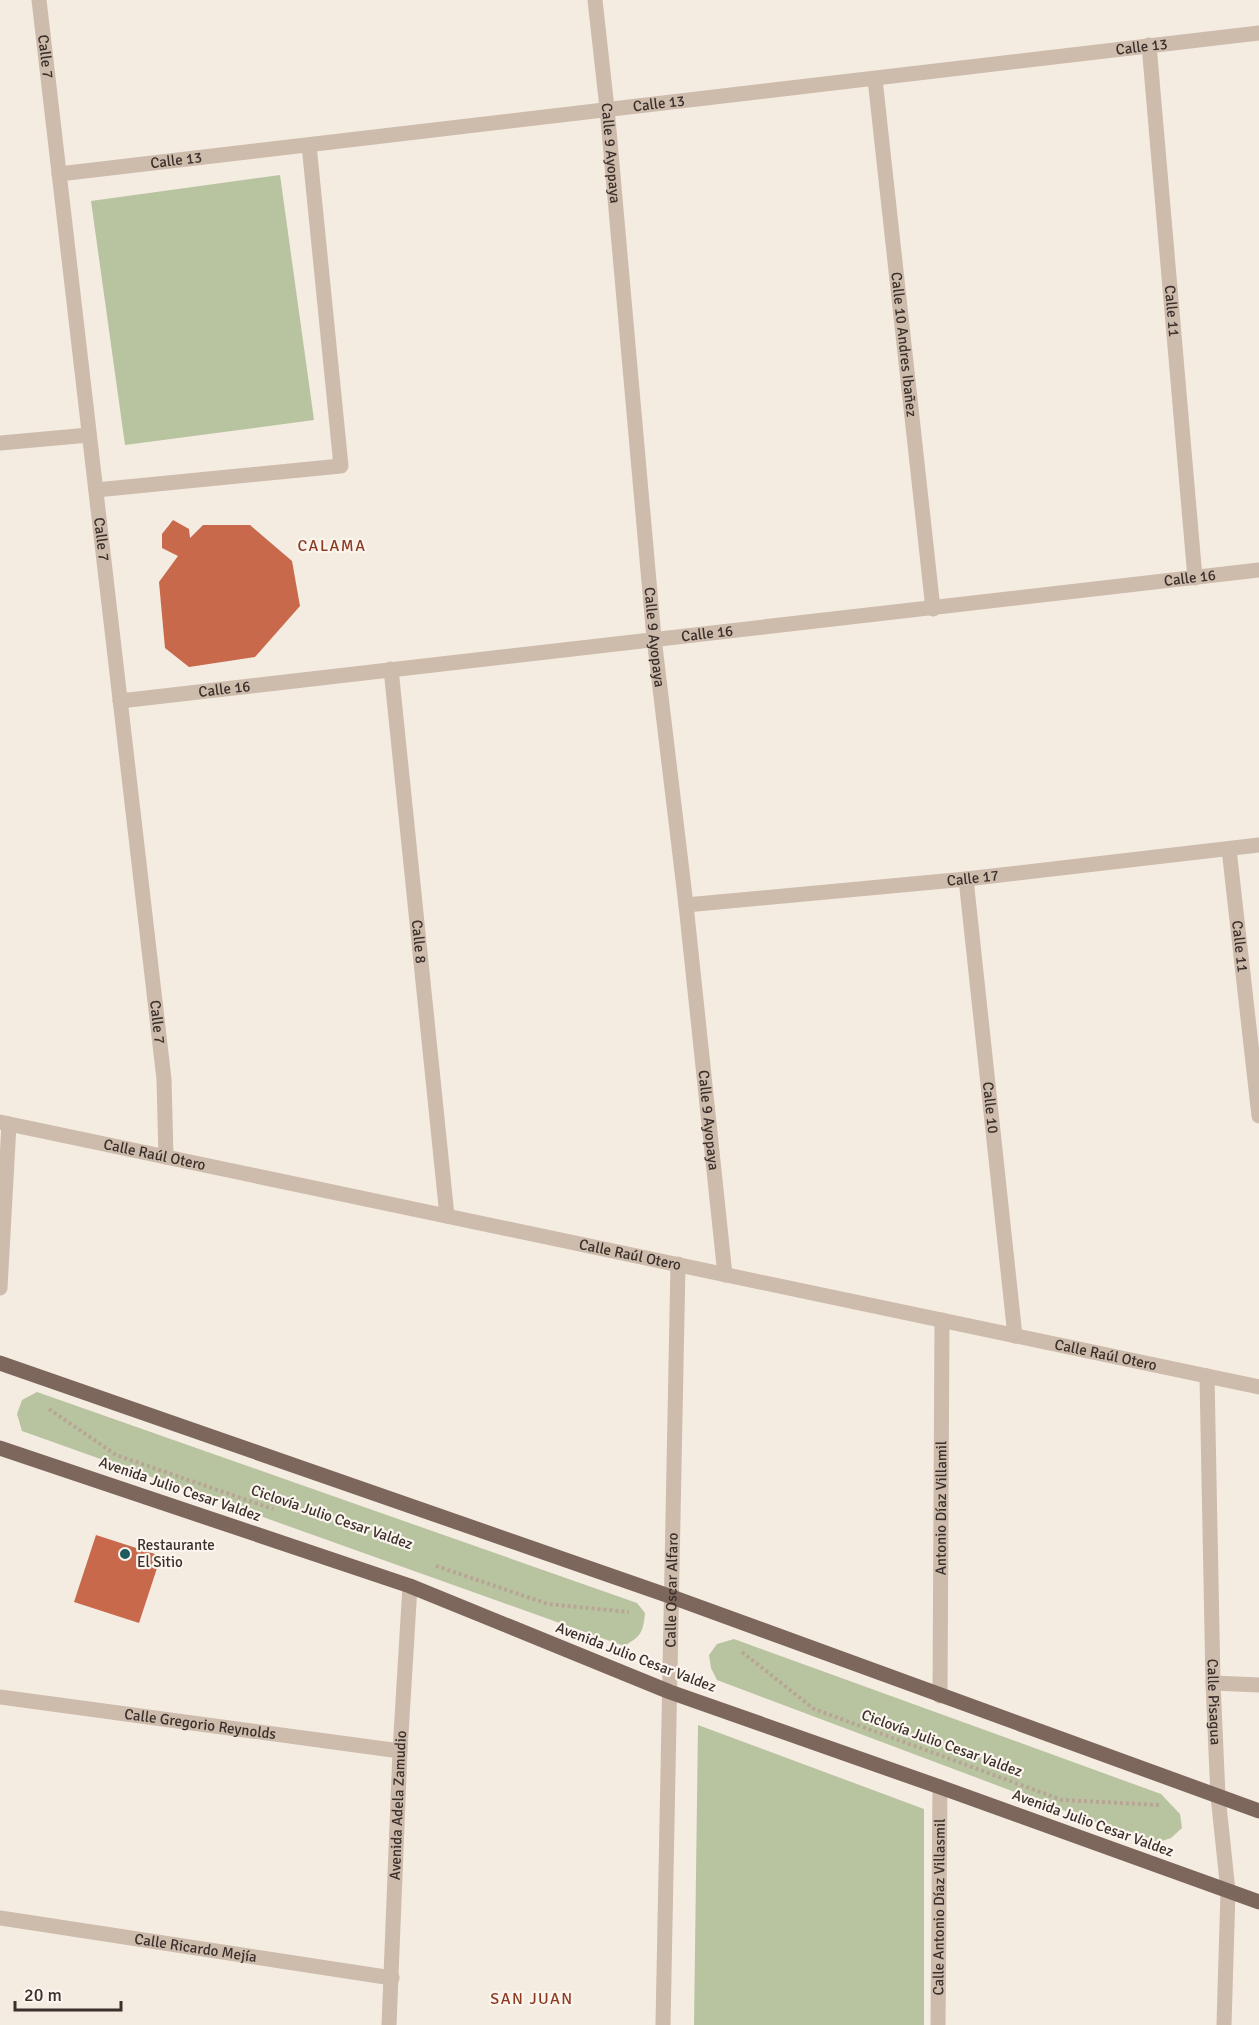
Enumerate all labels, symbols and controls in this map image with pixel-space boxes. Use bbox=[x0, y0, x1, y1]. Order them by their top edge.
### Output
street label: Calle 7 bbox=[34, 34, 57, 80]
street label: Calle 13 bbox=[1115, 35, 1168, 59]
street label: Calle 13 bbox=[632, 92, 686, 115]
street label: Calle 9 Ayopaya bbox=[597, 102, 624, 204]
street label: Calle 13 bbox=[149, 148, 203, 172]
street label: Calle 10 Andres Ibañez bbox=[887, 271, 921, 418]
street label: Calle 11 bbox=[1161, 284, 1183, 338]
street label: Calle 7 bbox=[90, 516, 113, 562]
district label: CALAMA bbox=[297, 536, 367, 556]
street label: Calle 16 bbox=[1163, 566, 1217, 590]
street label: Calle 9 Ayopaya bbox=[641, 586, 669, 688]
street label: Calle 16 bbox=[680, 622, 734, 645]
street label: Calle 16 bbox=[197, 677, 251, 701]
street label: Calle 17 bbox=[946, 866, 1000, 890]
street label: Calle 8 bbox=[408, 919, 430, 964]
street label: Calle 11 bbox=[1228, 919, 1252, 973]
street label: Calle 7 bbox=[146, 999, 169, 1045]
street label: Calle 9 Ayopaya bbox=[694, 1069, 723, 1171]
street label: Calle 10 bbox=[979, 1081, 1002, 1135]
street label: Calle Raúl Otero bbox=[102, 1135, 208, 1174]
street label: Calle Raúl Otero bbox=[577, 1235, 683, 1274]
street label: Calle Raúl Otero bbox=[1053, 1335, 1159, 1374]
street label: Antonio Díaz Villamil bbox=[932, 1441, 950, 1575]
street label: Avenida Julio Cesar Valdez bbox=[97, 1453, 264, 1525]
street label: Ciclovía Julio Cesar Valdez bbox=[249, 1481, 416, 1553]
street label: Calle Oscar Alfaro bbox=[661, 1532, 682, 1648]
place label: Restaurante El Sitio bbox=[137, 1536, 215, 1571]
marker: Restaurante El Sitio bbox=[118, 1547, 132, 1561]
street label: Avenida Julio Cesar Valdez bbox=[553, 1618, 719, 1696]
street label: Calle Pisagua bbox=[1204, 1659, 1225, 1745]
street label: Calle Gregorio Reynolds bbox=[123, 1705, 278, 1743]
street label: Ciclovía Julio Cesar Valdez bbox=[859, 1705, 1025, 1781]
street label: Avenida Adela Zamudio bbox=[386, 1730, 410, 1880]
street label: Avenida Julio Cesar Valdez bbox=[1010, 1785, 1176, 1861]
street label: Calle Antonio Díaz Villasmil bbox=[929, 1818, 949, 1996]
street label: Calle Ricardo Mejía bbox=[133, 1930, 258, 1966]
scale bar bbox=[15, 1974, 122, 2012]
text: 20 m bbox=[24, 1984, 62, 2006]
district label: SAN JUAN bbox=[490, 1989, 574, 2009]

